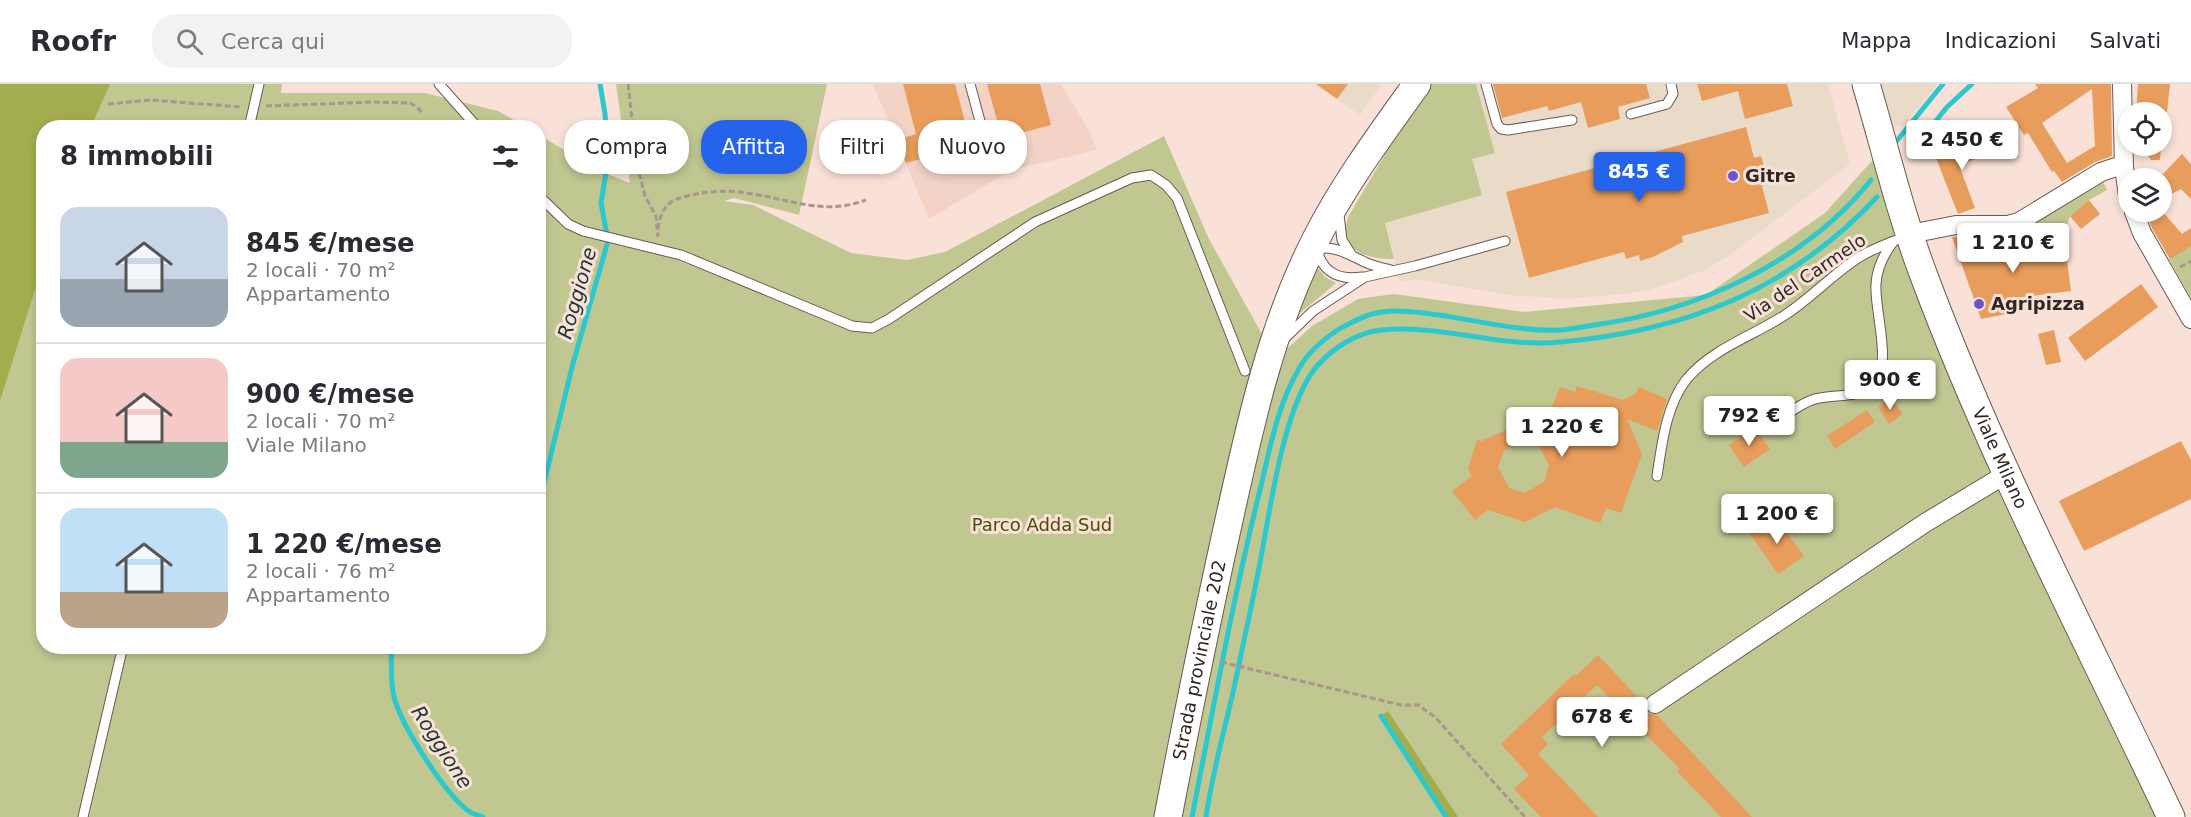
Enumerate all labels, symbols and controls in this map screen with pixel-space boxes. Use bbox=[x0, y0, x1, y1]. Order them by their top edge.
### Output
search box bbox=[152, 14, 572, 68]
text: Roofr bbox=[30, 25, 116, 58]
icon: search bbox=[173, 25, 206, 58]
text: Cerca qui bbox=[221, 29, 325, 54]
text: Mappa bbox=[1841, 29, 1912, 53]
text: Indicazioni bbox=[1945, 29, 2057, 53]
text: Salvati bbox=[2090, 29, 2161, 53]
map controls bbox=[2118, 102, 2172, 222]
button: locate bbox=[2118, 102, 2172, 156]
chip: Compra bbox=[564, 120, 689, 174]
chip: Affitta bbox=[701, 120, 807, 174]
chip: Filtri bbox=[819, 120, 906, 174]
chip: Nuovo bbox=[918, 120, 1027, 174]
pin: 2 450 € bbox=[1907, 120, 2017, 171]
text: 2 450 € bbox=[1920, 127, 2004, 151]
icon: filters bbox=[489, 140, 522, 173]
text: 8 immobili bbox=[60, 141, 213, 171]
pin: 845 € bbox=[1597, 152, 1681, 203]
text: 845 € bbox=[1608, 159, 1670, 183]
place label: Gitre bbox=[1745, 165, 1796, 186]
button: layers bbox=[2118, 168, 2172, 222]
marker: Gitre bbox=[1726, 169, 1740, 183]
pin: 1 210 € bbox=[1958, 223, 2068, 274]
text: 845 €/mese bbox=[246, 228, 415, 258]
street label: Via del Carmelo bbox=[1740, 229, 1870, 326]
text: 1 210 € bbox=[1971, 230, 2055, 254]
icon: home bbox=[108, 231, 180, 303]
water label: Roggione bbox=[552, 244, 602, 342]
text: 2 locali · 70 m² bbox=[246, 258, 396, 282]
text: Appartamento bbox=[246, 282, 390, 306]
place label: Agripizza bbox=[1991, 293, 2085, 314]
marker: Agripizza bbox=[1972, 297, 1986, 311]
pin: 900 € bbox=[1848, 360, 1932, 411]
text: 900 € bbox=[1859, 367, 1921, 391]
text: 900 €/mese bbox=[246, 379, 415, 409]
icon: home bbox=[108, 382, 180, 454]
pin: 792 € bbox=[1707, 396, 1791, 447]
text: 792 € bbox=[1718, 403, 1780, 427]
street label: Viale Milano bbox=[1968, 404, 2032, 512]
pin: 1 220 € bbox=[1507, 407, 1617, 458]
text: 2 locali · 70 m² bbox=[246, 409, 396, 433]
text: 1 220 € bbox=[1520, 414, 1604, 438]
text: Viale Milano bbox=[246, 433, 367, 457]
pin: 1 200 € bbox=[1722, 494, 1832, 545]
text: 1 200 € bbox=[1735, 501, 1819, 525]
park label: Parco Adda Sud bbox=[972, 514, 1112, 535]
text: 1 220 €/mese bbox=[246, 529, 442, 559]
icon: home bbox=[108, 532, 180, 604]
street label: Strada provinciale 202 bbox=[1168, 558, 1230, 762]
text: 2 locali · 76 m² bbox=[246, 559, 396, 583]
text: Appartamento bbox=[246, 583, 390, 607]
pin: 678 € bbox=[1560, 697, 1644, 748]
water label: Roggione bbox=[406, 701, 478, 793]
text: 678 € bbox=[1571, 704, 1633, 728]

